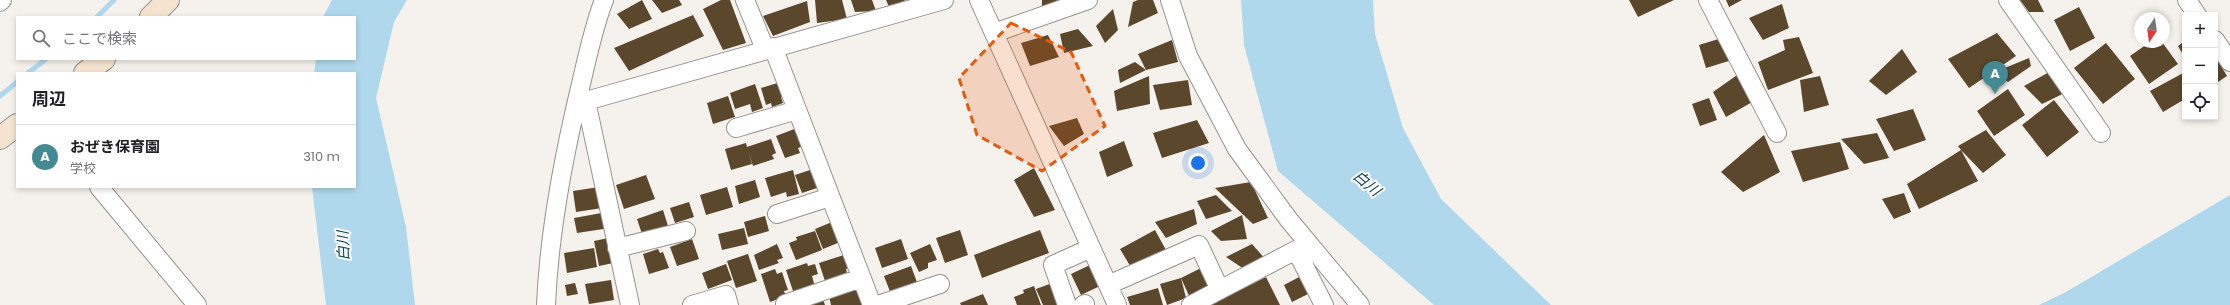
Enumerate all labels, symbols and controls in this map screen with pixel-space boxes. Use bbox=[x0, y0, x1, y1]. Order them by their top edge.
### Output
north arrow bbox=[2134, 12, 2170, 48]
map controls bbox=[2182, 12, 2218, 120]
button: + bbox=[2182, 12, 2218, 48]
search box bbox=[16, 16, 356, 60]
icon: search bbox=[30, 27, 52, 49]
text: ここで検索 bbox=[62, 28, 137, 49]
button: − bbox=[2182, 48, 2218, 84]
pin: A bbox=[1982, 61, 2008, 94]
button: locate bbox=[2182, 84, 2218, 120]
text: 周辺 bbox=[32, 87, 66, 111]
text: おぜき保育園 bbox=[70, 136, 160, 157]
text: A bbox=[40, 147, 50, 166]
text: 310 m bbox=[303, 147, 340, 166]
your location bbox=[1188, 153, 1208, 173]
text: 学校 bbox=[70, 159, 96, 178]
water label: 白川 bbox=[1349, 165, 1387, 202]
water label: 白川 bbox=[332, 229, 354, 261]

